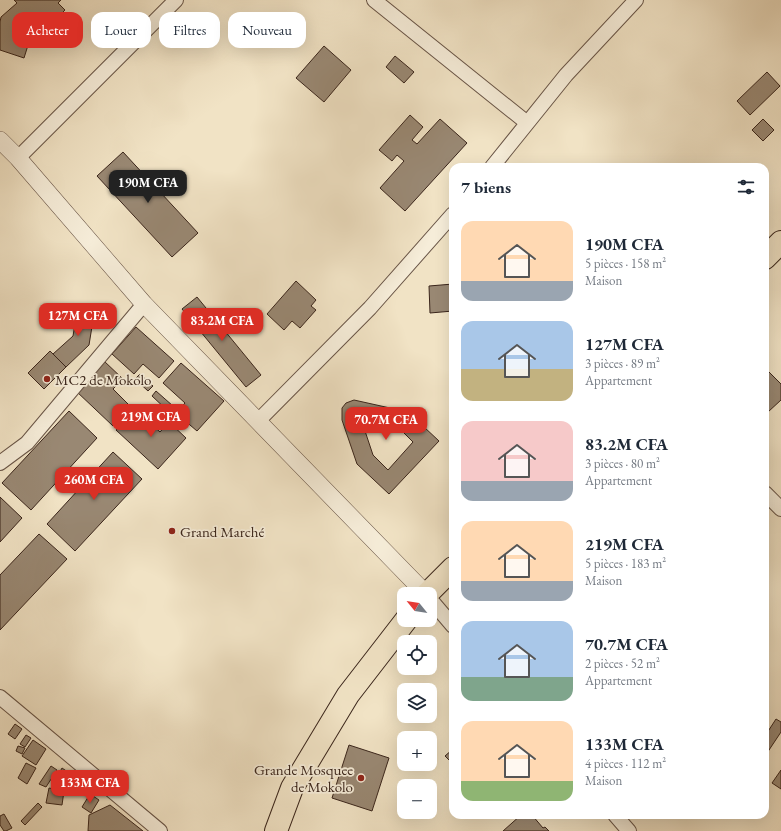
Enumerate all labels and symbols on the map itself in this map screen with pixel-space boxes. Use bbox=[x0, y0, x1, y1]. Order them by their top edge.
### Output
pin: 190M CFA bbox=[107, 170, 189, 204]
pin: 127M CFA bbox=[37, 303, 119, 337]
pin: 83.2M CFA bbox=[176, 308, 268, 342]
place label: MC2 de Mokolo bbox=[55, 370, 151, 389]
marker: MC2 de Mokolo bbox=[42, 374, 52, 384]
pin: 219M CFA bbox=[110, 404, 192, 438]
pin: 70.7M CFA bbox=[340, 407, 432, 441]
pin: 260M CFA bbox=[53, 467, 135, 501]
place label: Grand Marché bbox=[180, 522, 264, 541]
marker: Grand Marché bbox=[167, 526, 177, 536]
north arrow bbox=[397, 587, 437, 627]
place label: Grande Mosquee de Mokolo bbox=[254, 760, 353, 796]
pin: 133M CFA bbox=[49, 770, 131, 804]
marker: Grande Mosquee de Mokolo bbox=[356, 773, 366, 783]

